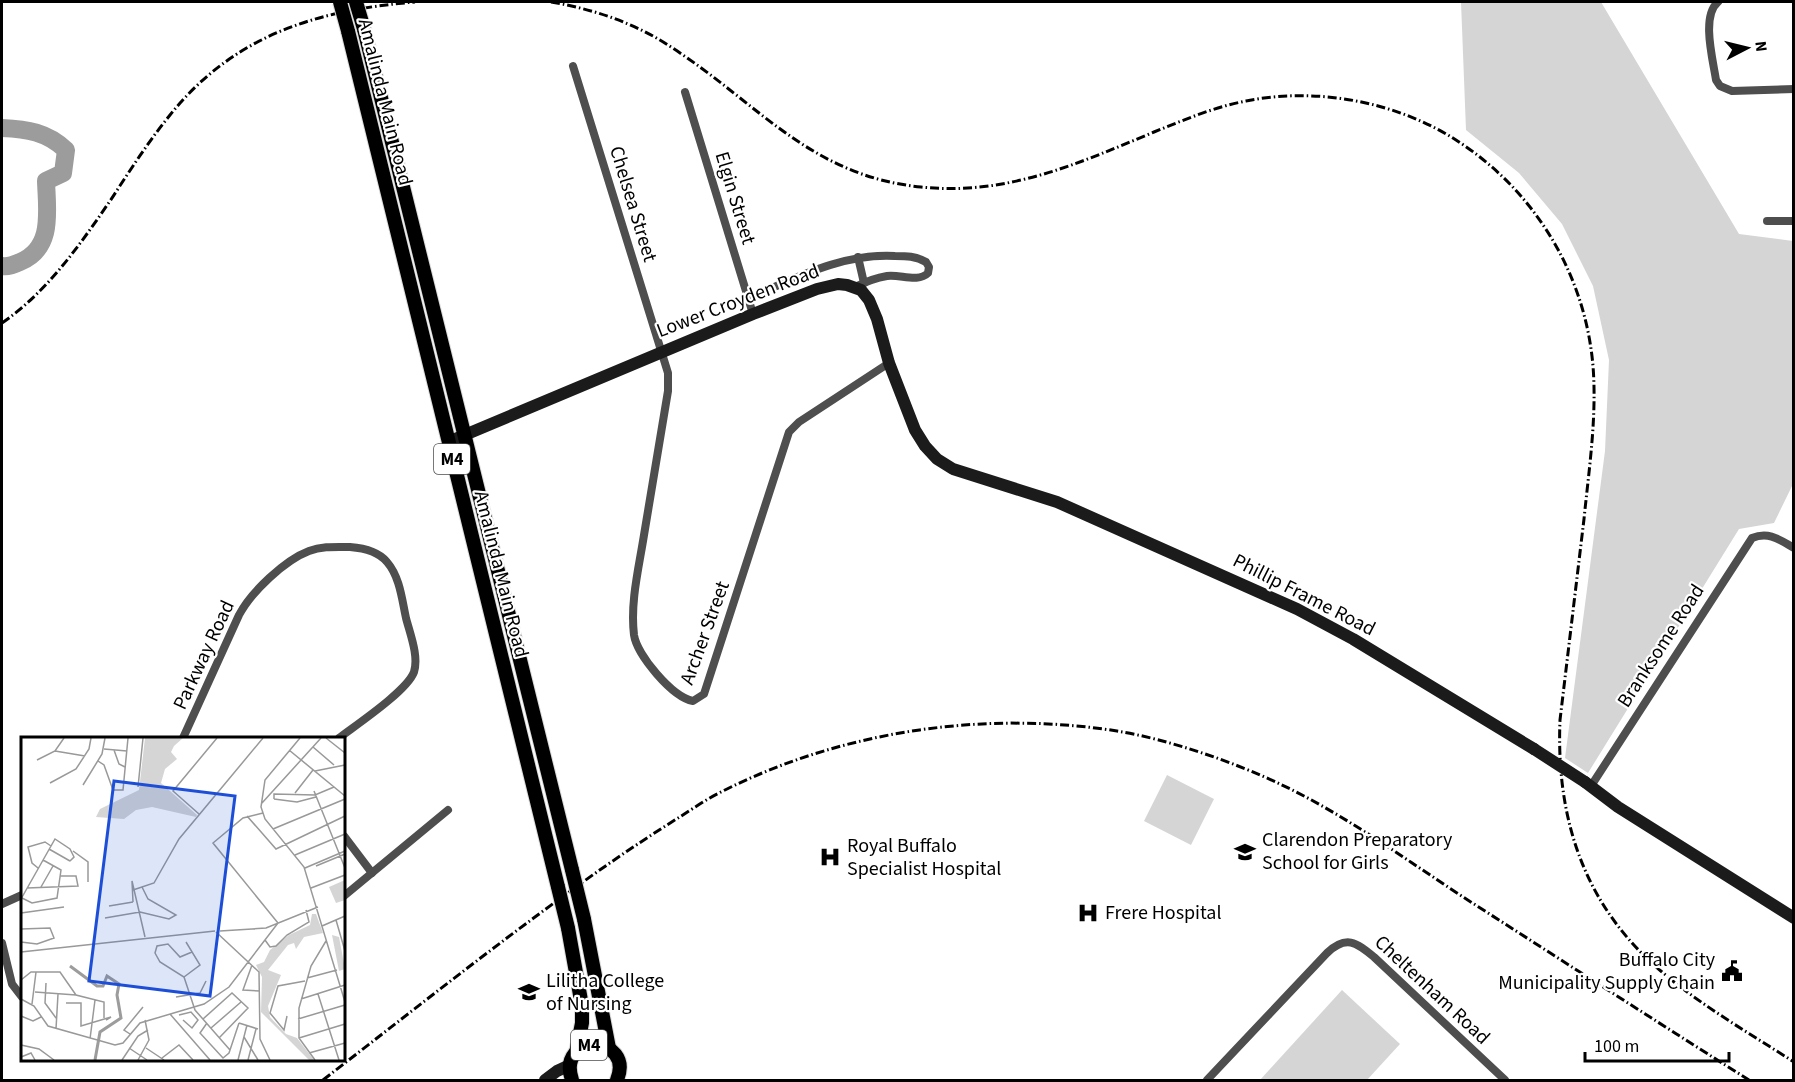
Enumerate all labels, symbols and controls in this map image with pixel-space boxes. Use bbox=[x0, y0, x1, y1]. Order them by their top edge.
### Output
street label: Amalinda Main Road bbox=[351, 16, 419, 188]
north arrow bbox=[1717, 18, 1777, 78]
text: N bbox=[1749, 40, 1772, 53]
street label: Chelsea Street bbox=[602, 143, 664, 265]
street label: Elgin Street bbox=[708, 148, 762, 248]
street label: Lower Croyden Road bbox=[652, 257, 824, 345]
road number: M4 bbox=[434, 444, 470, 474]
street label: Amalinda Main Road bbox=[467, 488, 535, 660]
street label: Phillip Frame Road bbox=[1228, 547, 1380, 643]
street label: Archer Street bbox=[673, 577, 737, 689]
street label: Branksome Road bbox=[1611, 579, 1711, 713]
street label: Parkway Road bbox=[166, 596, 242, 714]
inset map bbox=[21, 737, 345, 1061]
place label: Clarendon Preparatory School for Girls bbox=[1262, 826, 1453, 877]
place label: Royal Buffalo Specialist Hospital bbox=[847, 832, 1001, 883]
school or university icon: Clarendon Preparatory School for Girls bbox=[1233, 840, 1257, 864]
hospital icon: Royal Buffalo Specialist Hospital bbox=[818, 845, 842, 869]
place label: Frere Hospital bbox=[1105, 899, 1222, 927]
hospital icon: Frere Hospital bbox=[1076, 901, 1100, 925]
street label: Cheltenham Road bbox=[1368, 929, 1496, 1051]
place label: Buffalo City Municipality Supply Chain bbox=[1498, 946, 1716, 997]
public building icon: Buffalo City Municipality Supply Chain bbox=[1720, 959, 1744, 983]
place label: Lilitha College of Nursing bbox=[546, 967, 664, 1018]
school or university icon: Lilitha College of Nursing bbox=[517, 980, 541, 1004]
scale bar bbox=[1585, 1025, 1729, 1063]
road number: M4 bbox=[571, 1030, 607, 1060]
text: 100 m bbox=[1594, 1034, 1639, 1059]

